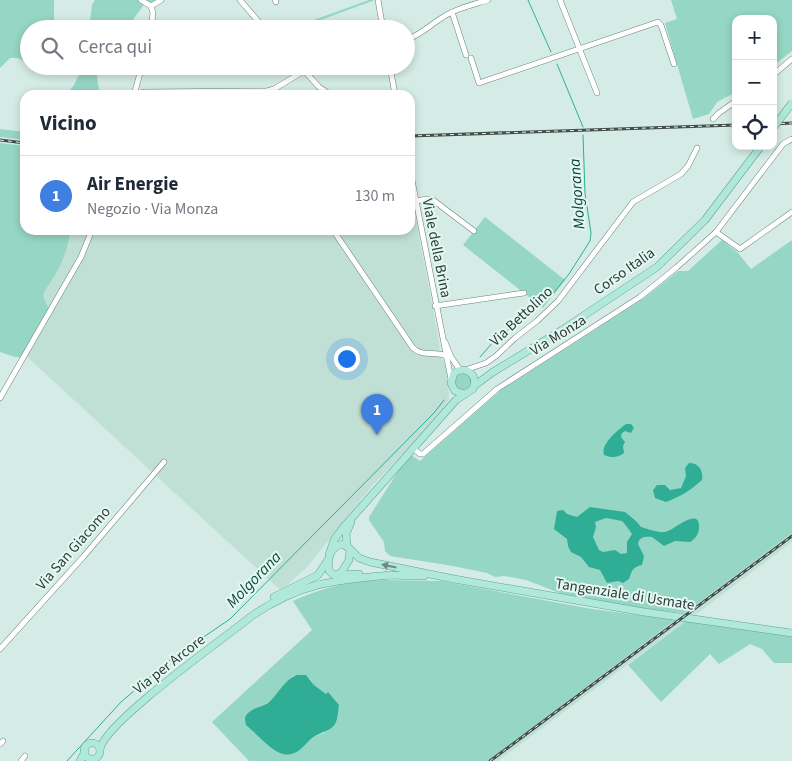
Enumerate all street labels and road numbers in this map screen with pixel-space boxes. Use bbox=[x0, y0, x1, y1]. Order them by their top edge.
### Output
street label: Viale della Brina bbox=[417, 197, 456, 300]
street label: Corso Italia bbox=[589, 243, 659, 300]
street label: Via Bettolino bbox=[485, 282, 558, 351]
street label: Via Monza bbox=[526, 310, 590, 361]
street label: Via San Giacomo bbox=[31, 502, 116, 595]
street label: Tangenziale di Usmate bbox=[554, 573, 696, 616]
street label: Via per Arcore bbox=[129, 630, 210, 699]

